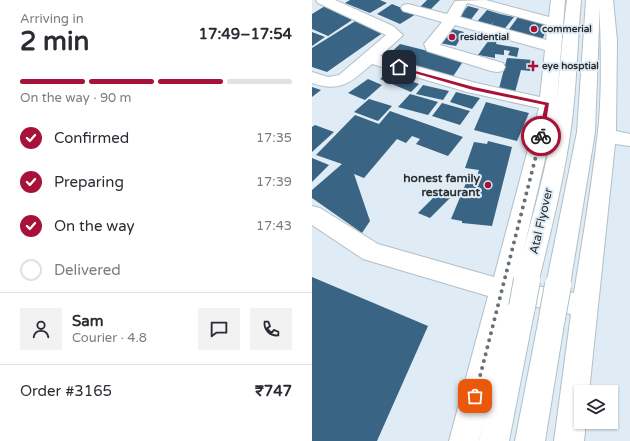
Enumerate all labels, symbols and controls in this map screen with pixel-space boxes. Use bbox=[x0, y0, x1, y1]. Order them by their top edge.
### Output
text: Arriving in bbox=[20, 11, 84, 27]
place label: commerial bbox=[542, 23, 592, 35]
marker: commerial bbox=[529, 24, 539, 34]
text: 17:49–17:54 bbox=[199, 25, 292, 43]
text: 2 min bbox=[20, 26, 89, 57]
place label: residential bbox=[460, 31, 509, 43]
marker: residential bbox=[447, 32, 457, 42]
pin bbox=[382, 50, 416, 84]
icon: home bbox=[388, 56, 410, 78]
marker: eye hosptial bbox=[527, 60, 539, 72]
place label: eye hosptial bbox=[542, 60, 599, 72]
text: On the way · 90 m bbox=[20, 90, 132, 106]
courier bbox=[521, 116, 561, 156]
icon: bike bbox=[530, 125, 552, 147]
icon: check bbox=[20, 127, 42, 149]
text: Confirmed bbox=[54, 129, 129, 147]
text: 17:35 bbox=[256, 130, 292, 146]
icon: check bbox=[20, 171, 42, 193]
place label: honest family restaurant bbox=[403, 171, 481, 199]
text: Preparing bbox=[54, 173, 124, 191]
text: 17:39 bbox=[256, 174, 292, 190]
marker: honest family restaurant bbox=[483, 180, 493, 190]
street label: Atal Flyover bbox=[527, 186, 556, 255]
icon: check bbox=[20, 215, 42, 237]
text: On the way bbox=[54, 217, 134, 235]
text: 17:43 bbox=[256, 218, 292, 234]
text: Delivered bbox=[54, 261, 121, 279]
button: person bbox=[20, 308, 62, 350]
button: chat bbox=[198, 308, 240, 350]
button: phone bbox=[250, 308, 292, 350]
text: Sam bbox=[72, 312, 103, 330]
text: Courier · 4.8 bbox=[72, 330, 147, 346]
pin bbox=[458, 379, 492, 413]
text: Order #3165 bbox=[20, 382, 112, 400]
text: ₹747 bbox=[255, 382, 292, 400]
icon: bag bbox=[464, 385, 486, 407]
map controls bbox=[574, 385, 618, 429]
button: layers bbox=[574, 385, 618, 429]

